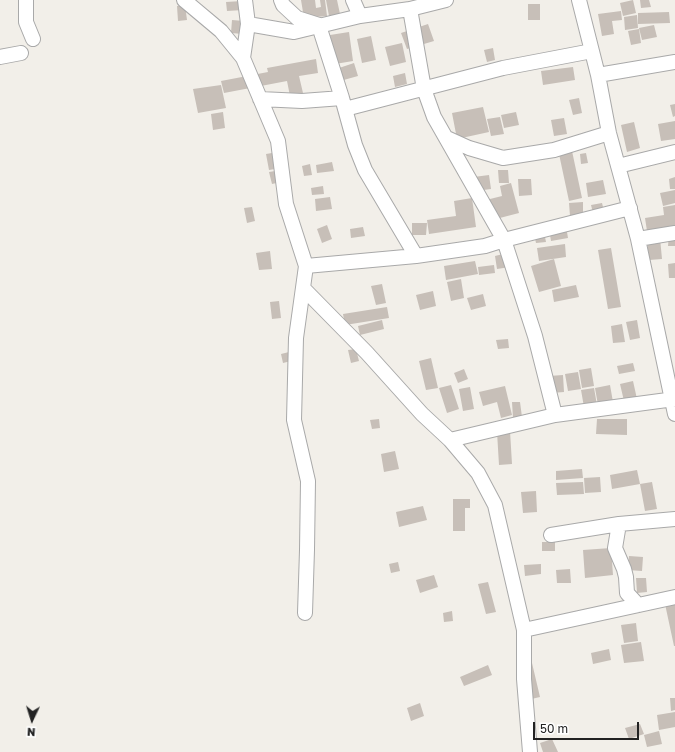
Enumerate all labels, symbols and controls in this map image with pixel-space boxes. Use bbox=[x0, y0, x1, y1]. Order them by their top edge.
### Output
north arrow bbox=[12, 700, 52, 740]
scale bar bbox=[535, 714, 641, 740]
text: 50 m bbox=[540, 721, 568, 736]
text: N bbox=[26, 726, 36, 739]

